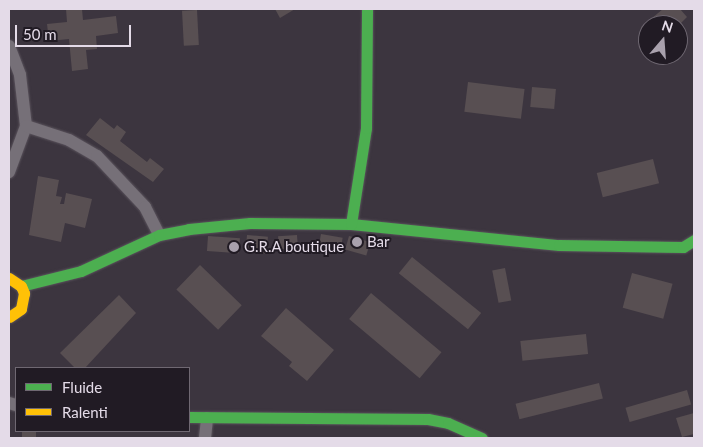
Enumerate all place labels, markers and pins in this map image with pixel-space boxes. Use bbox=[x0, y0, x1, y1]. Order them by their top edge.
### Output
place label: Bar bbox=[367, 233, 389, 251]
marker: Bar bbox=[351, 236, 363, 248]
place label: G.R.A boutique bbox=[244, 238, 345, 256]
marker: G.R.A boutique bbox=[228, 241, 240, 253]

